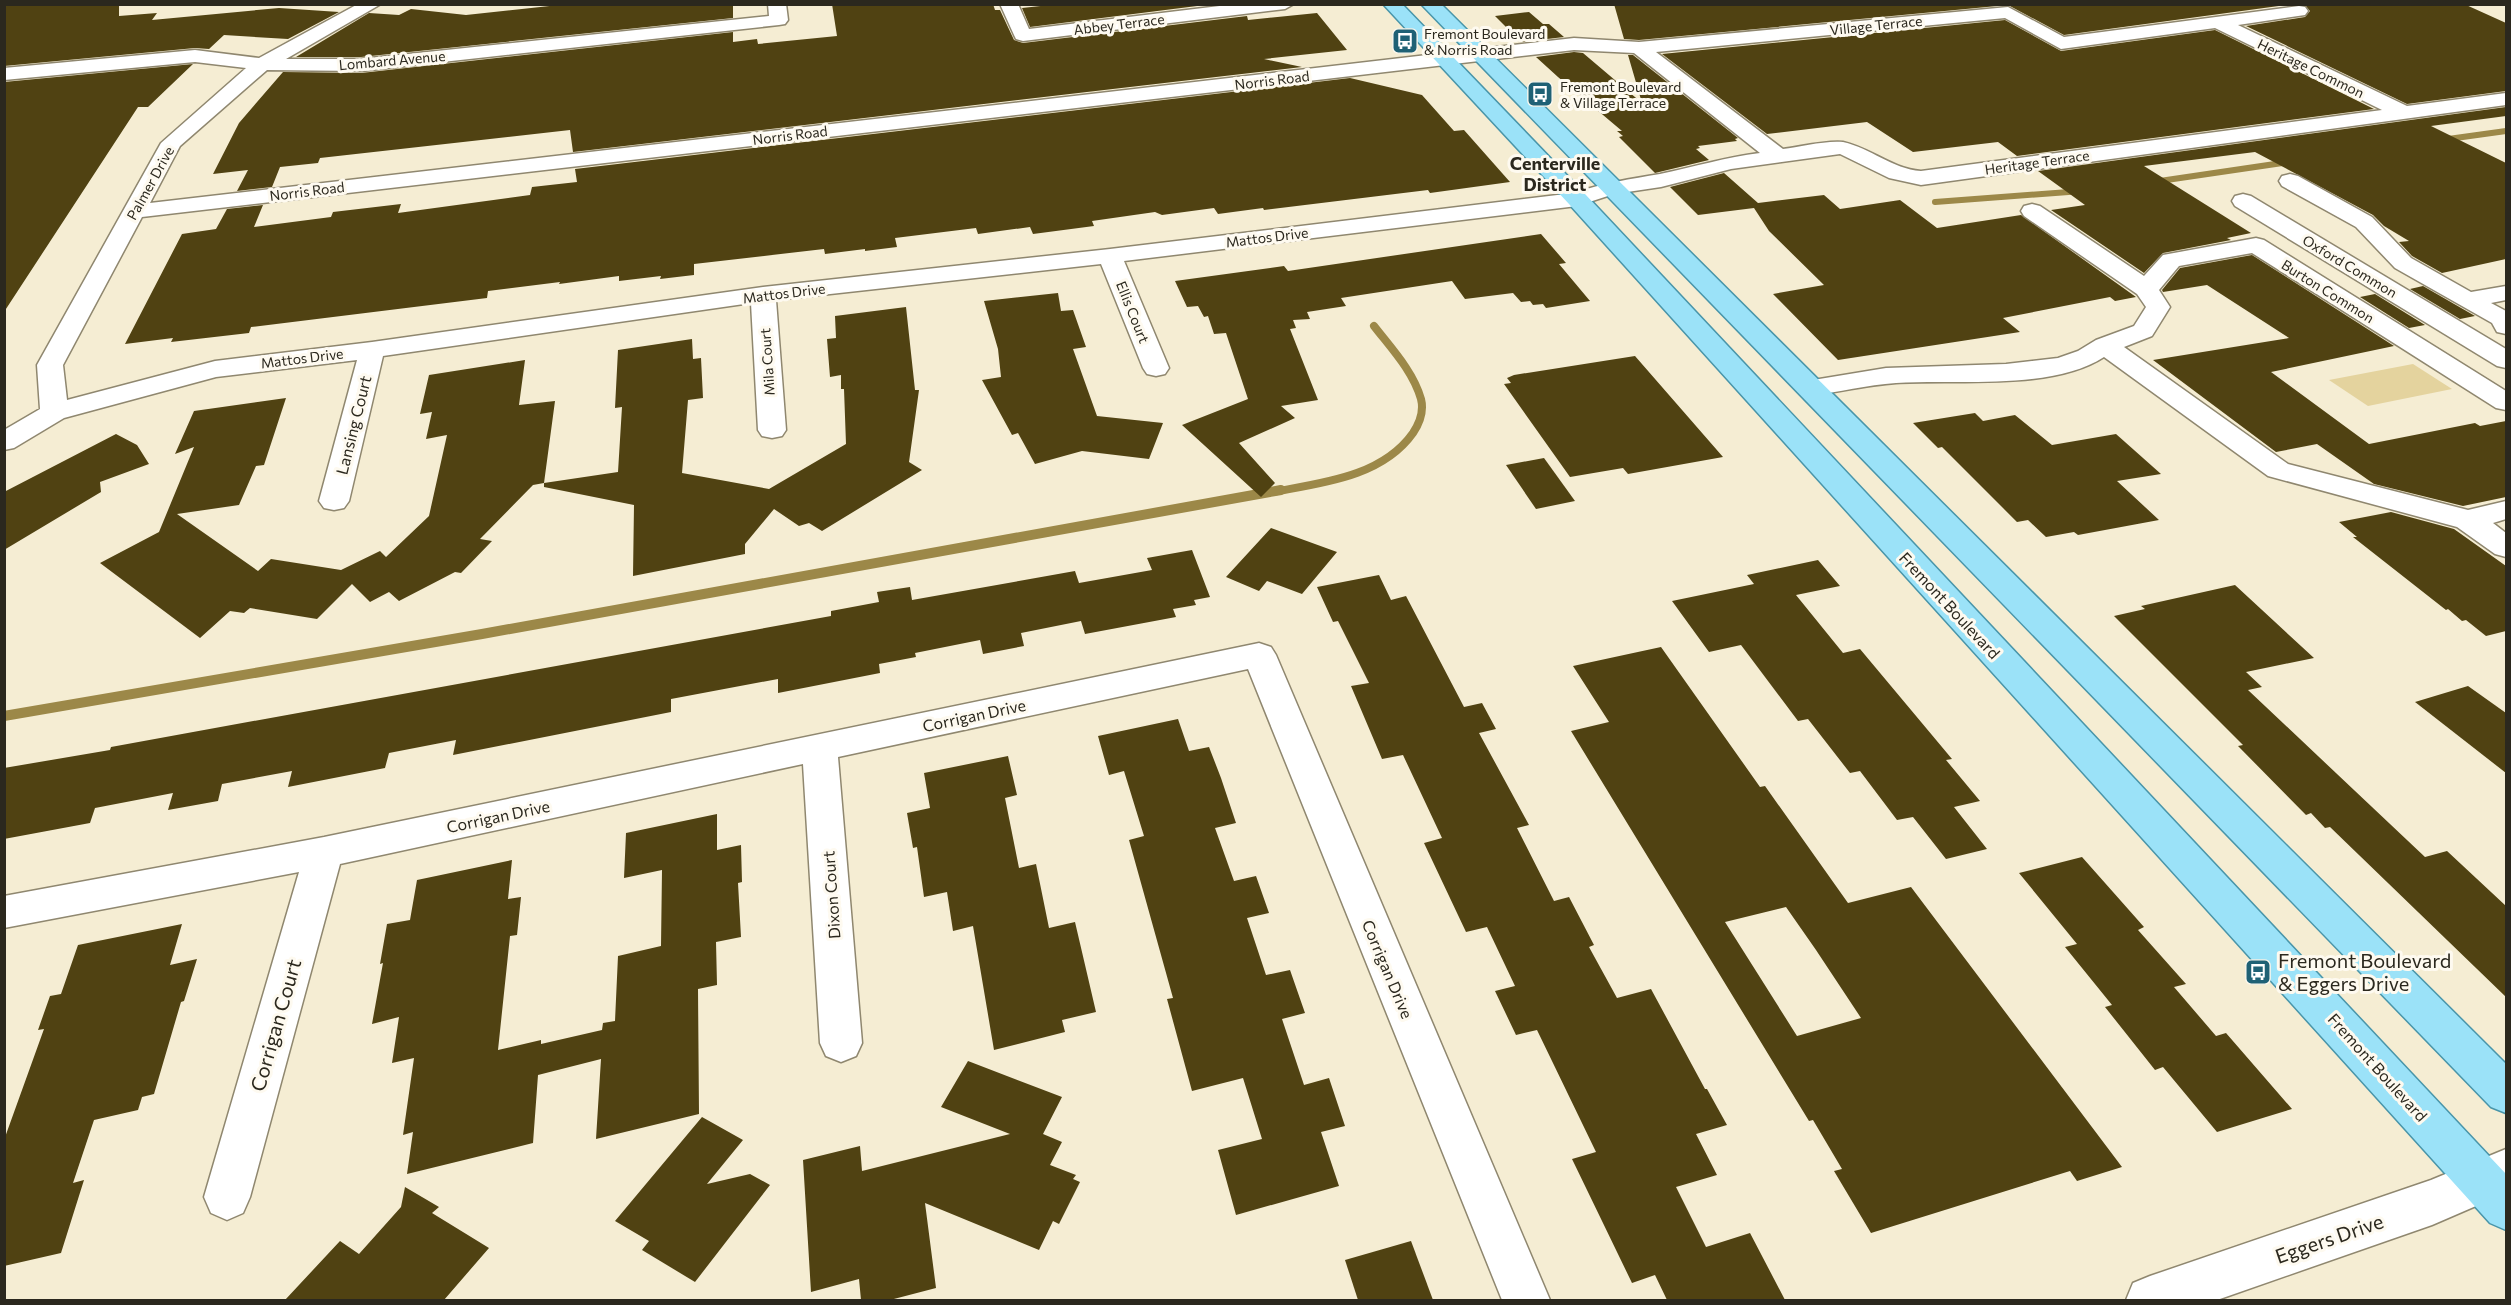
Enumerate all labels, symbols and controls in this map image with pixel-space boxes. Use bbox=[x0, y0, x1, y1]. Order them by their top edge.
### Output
street label: Abbey Terrace bbox=[1073, 10, 1165, 38]
street label: Village Terrace bbox=[1829, 12, 1923, 38]
place label: Fremont Boulevard & Norris Road bbox=[1424, 25, 1545, 58]
bus stop icon: Fremont Boulevard & Norris Road bbox=[1390, 26, 1420, 56]
street label: Heritage Common bbox=[2255, 35, 2367, 101]
street label: Lombard Avenue bbox=[338, 47, 446, 73]
street label: Norris Road bbox=[1234, 67, 1310, 93]
place label: Fremont Boulevard & Village Terrace bbox=[1560, 78, 1681, 111]
bus stop icon: Fremont Boulevard & Village Terrace bbox=[1525, 79, 1555, 109]
street label: Norris Road bbox=[752, 122, 828, 148]
street label: Palmer Drive bbox=[123, 143, 177, 223]
street label: Heritage Terrace bbox=[1984, 146, 2090, 178]
district label: Centerville District bbox=[1510, 152, 1600, 195]
street label: Norris Road bbox=[269, 178, 345, 204]
street label: Mattos Drive bbox=[1225, 224, 1309, 250]
street label: Oxford Common bbox=[2300, 231, 2400, 301]
street label: Burton Common bbox=[2279, 256, 2377, 326]
street label: Ellis Court bbox=[1113, 279, 1153, 346]
street label: Mattos Drive bbox=[742, 280, 826, 306]
street label: Mila Court bbox=[756, 327, 778, 396]
street label: Mattos Drive bbox=[260, 345, 344, 371]
street label: Lansing Court bbox=[332, 373, 375, 476]
street label: Fremont Boulevard bbox=[1896, 548, 2004, 662]
street label: Corrigan Drive bbox=[921, 695, 1027, 735]
street label: Corrigan Drive bbox=[445, 796, 551, 836]
street label: Dixon Court bbox=[818, 850, 844, 940]
street label: Corrigan Drive bbox=[1359, 917, 1417, 1021]
place label: Fremont Boulevard & Eggers Drive bbox=[2278, 948, 2451, 995]
street label: Corrigan Court bbox=[245, 956, 305, 1094]
bus stop icon: Fremont Boulevard & Eggers Drive bbox=[2243, 957, 2273, 987]
street label: Fremont Boulevard bbox=[2325, 1009, 2431, 1125]
street label: Eggers Drive bbox=[2272, 1208, 2386, 1268]

